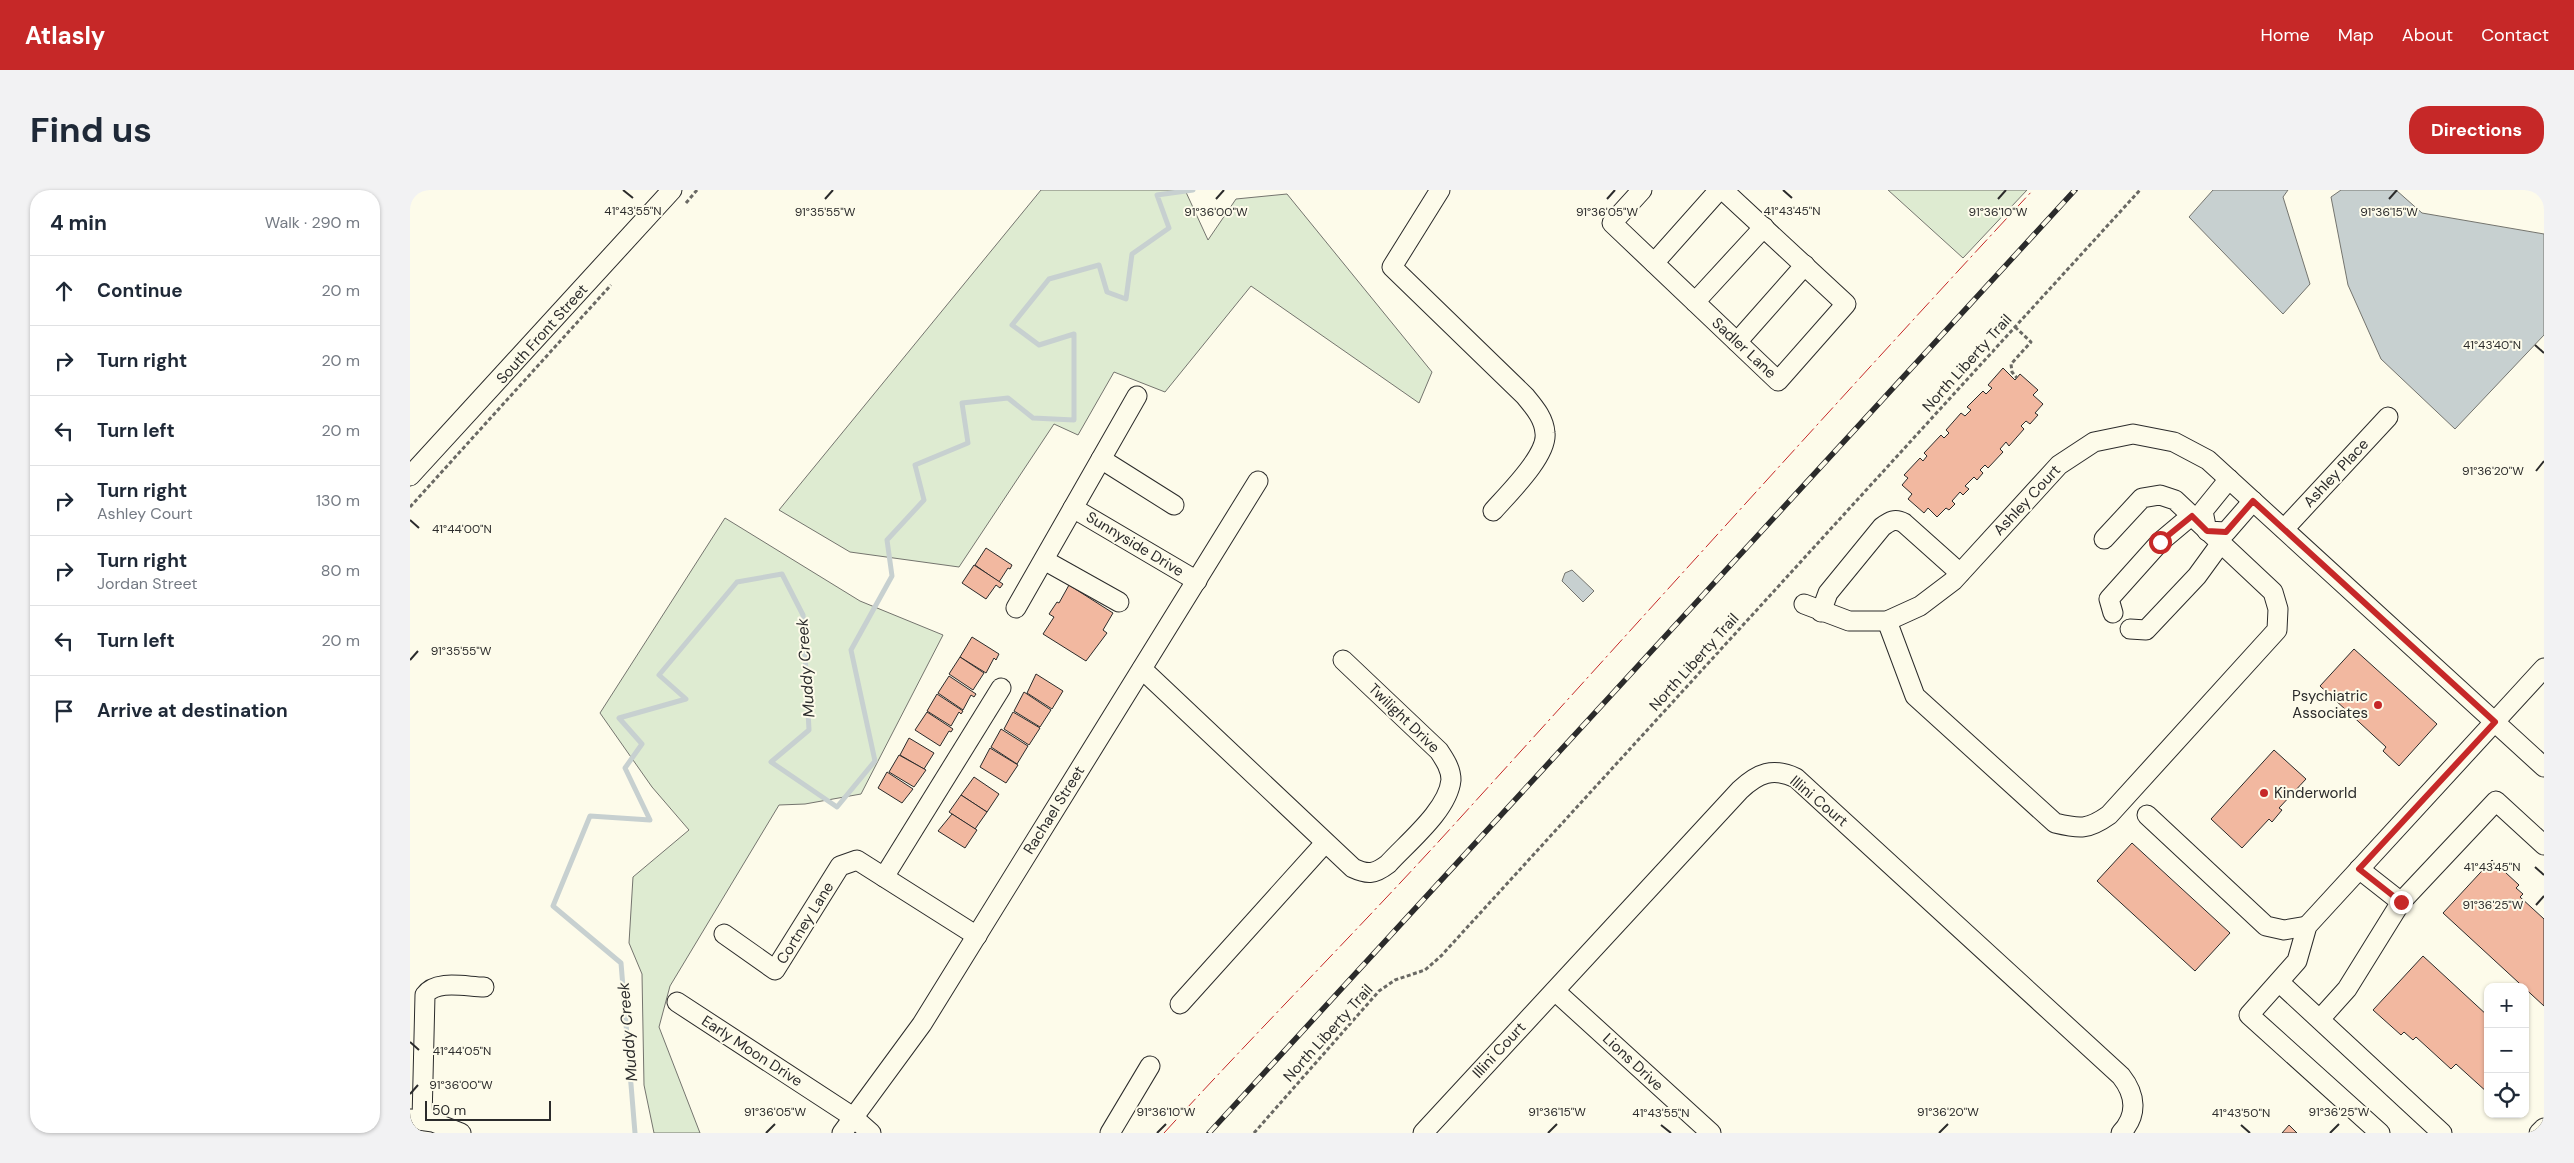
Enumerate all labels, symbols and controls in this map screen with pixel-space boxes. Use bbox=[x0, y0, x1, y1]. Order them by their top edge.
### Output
text: Atlasly bbox=[25, 20, 105, 51]
text: Home bbox=[2260, 23, 2310, 47]
text: Map bbox=[2338, 23, 2374, 47]
text: About bbox=[2402, 23, 2453, 47]
text: Contact bbox=[2481, 23, 2549, 47]
button: Directions bbox=[2409, 106, 2544, 154]
text: Find us bbox=[30, 107, 152, 153]
text: 41°43'55"N bbox=[604, 203, 662, 219]
text: 41°43'45"N bbox=[1764, 203, 1820, 219]
text: 91°35'55"W bbox=[795, 204, 856, 220]
text: 91°36'00"W bbox=[1184, 204, 1248, 220]
text: 91°36'05"W bbox=[1576, 204, 1638, 220]
text: 91°36'10"W bbox=[1969, 204, 2028, 220]
text: 91°36'15"W bbox=[2360, 204, 2418, 220]
text: 4 min bbox=[50, 209, 107, 237]
text: Walk · 290 m bbox=[265, 212, 360, 233]
icon: ahead bbox=[50, 277, 78, 305]
text: Continue bbox=[97, 278, 183, 303]
text: 20 m bbox=[321, 280, 360, 301]
street label: South Front Street bbox=[492, 280, 592, 388]
street label: North Liberty Trail bbox=[1918, 310, 2016, 416]
street label: Sadler Lane bbox=[1708, 313, 1780, 383]
text: 41°43'40"N bbox=[2463, 337, 2521, 353]
icon: right bbox=[50, 347, 78, 375]
text: Turn right bbox=[97, 348, 187, 373]
text: 20 m bbox=[321, 350, 360, 371]
icon: left bbox=[50, 417, 78, 445]
text: Turn left bbox=[97, 418, 175, 443]
text: 20 m bbox=[321, 420, 360, 441]
street label: Ashley Place bbox=[2299, 434, 2373, 512]
street label: Ashley Court bbox=[1989, 460, 2065, 540]
text: 91°36'20"W bbox=[2462, 463, 2524, 479]
text: Turn right bbox=[97, 478, 187, 503]
icon: right bbox=[50, 487, 78, 515]
text: 130 m bbox=[316, 490, 360, 511]
text: Ashley Court bbox=[97, 503, 193, 524]
street label: Sunnyside Drive bbox=[1082, 507, 1188, 581]
text: 41°44'00"N bbox=[432, 521, 492, 537]
route start bbox=[2149, 531, 2172, 554]
text: Turn right bbox=[97, 548, 187, 573]
icon: right bbox=[50, 557, 78, 585]
text: 80 m bbox=[321, 560, 360, 581]
text: Jordan Street bbox=[97, 573, 198, 594]
street label: North Liberty Trail bbox=[1645, 609, 1743, 715]
water label: Muddy Creek bbox=[791, 617, 819, 718]
icon: left bbox=[50, 627, 78, 655]
text: Turn left bbox=[97, 628, 175, 653]
text: 20 m bbox=[321, 630, 360, 651]
text: 91°35'55"W bbox=[431, 643, 492, 659]
street label: Twilight Drive bbox=[1364, 679, 1444, 757]
place label: Psychiatric Associates bbox=[2292, 686, 2368, 723]
icon: arrive bbox=[50, 697, 78, 725]
text: Arrive at destination bbox=[97, 698, 288, 723]
marker: Psychiatric Associates bbox=[2372, 699, 2384, 711]
street label: Rachael Street bbox=[1019, 762, 1089, 858]
street label: Illini Court bbox=[1786, 771, 1852, 831]
place label: Kinderworld bbox=[2274, 783, 2357, 803]
marker: Kinderworld bbox=[2258, 787, 2270, 799]
text: 41°43'45"N bbox=[2464, 859, 2520, 875]
street label: Cortney Lane bbox=[772, 878, 838, 968]
route end bbox=[2390, 891, 2413, 914]
text: 91°36'25"W bbox=[2463, 897, 2524, 913]
street label: North Liberty Trail bbox=[1279, 980, 1377, 1086]
water label: Muddy Creek bbox=[613, 981, 642, 1083]
map controls bbox=[2484, 983, 2529, 1118]
button: + bbox=[2484, 983, 2529, 1028]
street label: Early Moon Drive bbox=[698, 1011, 806, 1091]
street label: Illini Court bbox=[1468, 1018, 1530, 1082]
button: − bbox=[2484, 1028, 2529, 1073]
street label: Lions Drive bbox=[1598, 1029, 1668, 1095]
text: 41°44'05"N bbox=[433, 1043, 491, 1059]
button: locate bbox=[2484, 1073, 2529, 1118]
text: 91°36'00"W bbox=[429, 1077, 493, 1093]
scale bar bbox=[425, 1098, 551, 1121]
text: 50 m bbox=[432, 1101, 466, 1119]
text: 91°36'05"W bbox=[744, 1104, 806, 1120]
text: 91°36'10"W bbox=[1137, 1104, 1196, 1120]
text: 91°36'15"W bbox=[1528, 1104, 1586, 1120]
text: 91°36'20"W bbox=[1917, 1104, 1979, 1120]
text: 91°36'25"W bbox=[2309, 1104, 2370, 1120]
text: 41°43'55"N bbox=[1632, 1105, 1690, 1121]
text: 41°43'50"N bbox=[2212, 1105, 2270, 1121]

